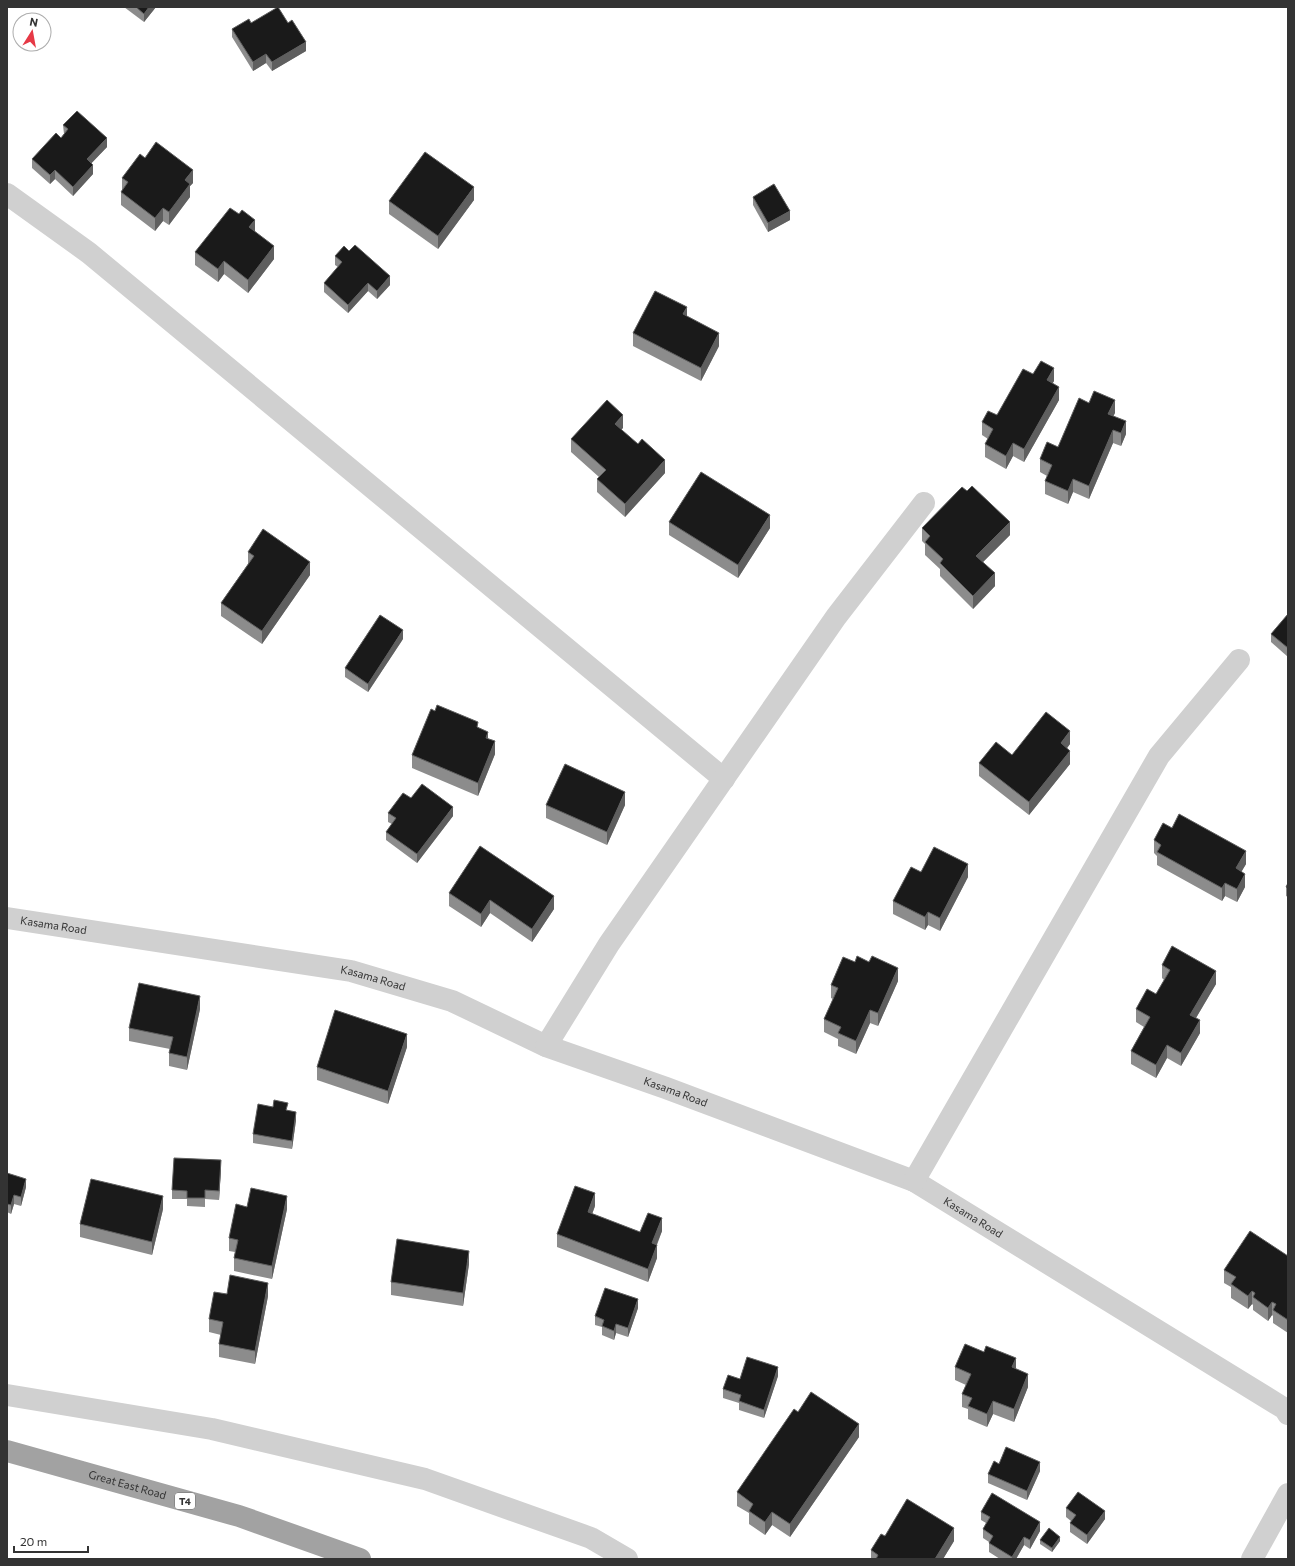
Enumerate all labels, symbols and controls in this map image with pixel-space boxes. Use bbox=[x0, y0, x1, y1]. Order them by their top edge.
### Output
north arrow bbox=[12, 12, 52, 52]
text: N bbox=[29, 15, 39, 29]
street label: Kasama Road bbox=[19, 913, 88, 936]
street label: Kasama Road bbox=[340, 962, 407, 993]
street label: Kasama Road bbox=[642, 1074, 709, 1109]
street label: Kasama Road bbox=[941, 1194, 1005, 1240]
street label: Great East Road bbox=[87, 1467, 168, 1501]
road number: T4 bbox=[175, 1493, 195, 1509]
scale bar bbox=[14, 1528, 88, 1554]
text: 20 m bbox=[20, 1534, 47, 1548]

